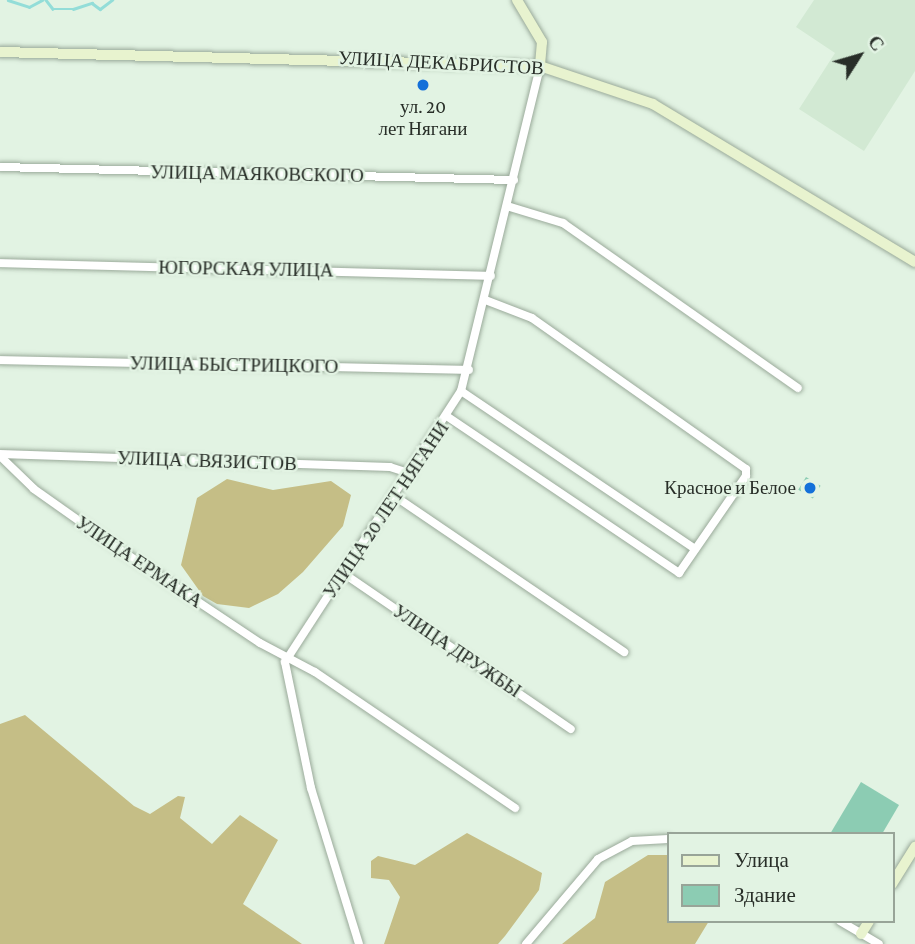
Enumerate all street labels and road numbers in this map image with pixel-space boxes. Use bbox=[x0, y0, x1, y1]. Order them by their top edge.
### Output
street label: УЛИЦА ДЕКАБРИСТОВ bbox=[338, 46, 544, 80]
street label: УЛИЦА МАЯКОВСКОГО bbox=[150, 161, 364, 187]
street label: ЮГОРСКАЯ УЛИЦА bbox=[158, 256, 334, 282]
street label: УЛИЦА БЫСТРИЦКОГО bbox=[129, 352, 339, 378]
street label: УЛИЦА 20 ЛЕТ НЯГАНИ bbox=[318, 417, 454, 603]
street label: УЛИЦА СВЯЗИСТОВ bbox=[117, 446, 297, 476]
street label: УЛИЦА ЕРМАКА bbox=[71, 511, 207, 613]
street label: УЛИЦА ДРУЖБЫ bbox=[388, 600, 526, 702]

